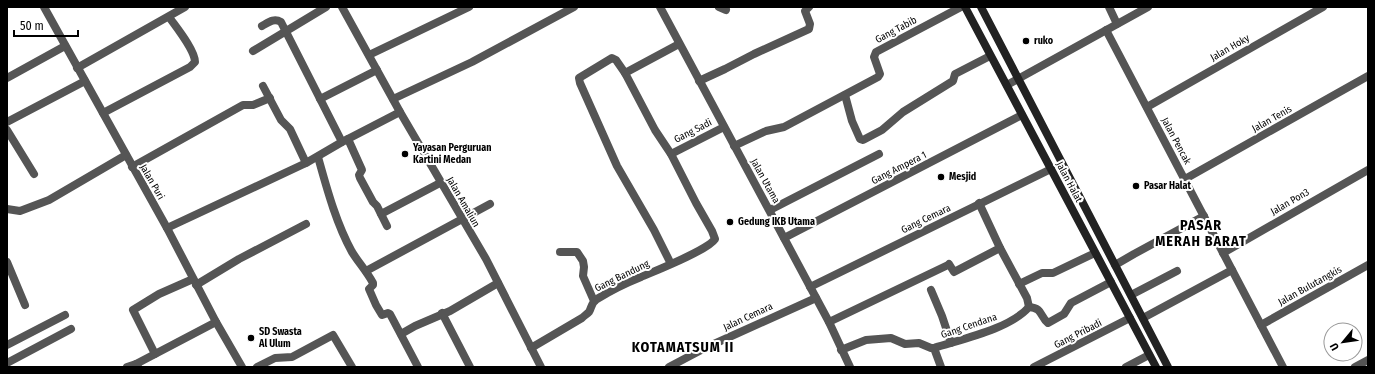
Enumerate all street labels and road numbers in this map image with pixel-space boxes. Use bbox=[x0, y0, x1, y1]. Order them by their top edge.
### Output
street label: Gang Tabib bbox=[873, 14, 919, 46]
street label: Jalan Hoky bbox=[1208, 32, 1252, 64]
street label: Jalan Tenis bbox=[1250, 103, 1294, 135]
street label: Jalan Pencak bbox=[1159, 115, 1194, 167]
street label: Gang Sadi bbox=[672, 116, 714, 146]
street label: Gang Ampera 1 bbox=[869, 149, 929, 187]
street label: Jalan Utama bbox=[748, 157, 782, 206]
street label: Jalan Halat bbox=[1053, 160, 1085, 205]
street label: Jalan Puri bbox=[137, 162, 167, 202]
street label: Jalan Amaliun bbox=[444, 175, 482, 229]
street label: Jalan Pon3 bbox=[1269, 186, 1312, 218]
street label: Gang Cemara bbox=[899, 202, 953, 236]
street label: Gang Bandung bbox=[593, 258, 651, 294]
street label: Jalan Bulutangkis bbox=[1276, 264, 1344, 308]
street label: Jalan Cemara bbox=[721, 300, 775, 334]
street label: Gang Cendana bbox=[939, 311, 999, 341]
street label: Gang Pribadi bbox=[1052, 317, 1104, 351]

